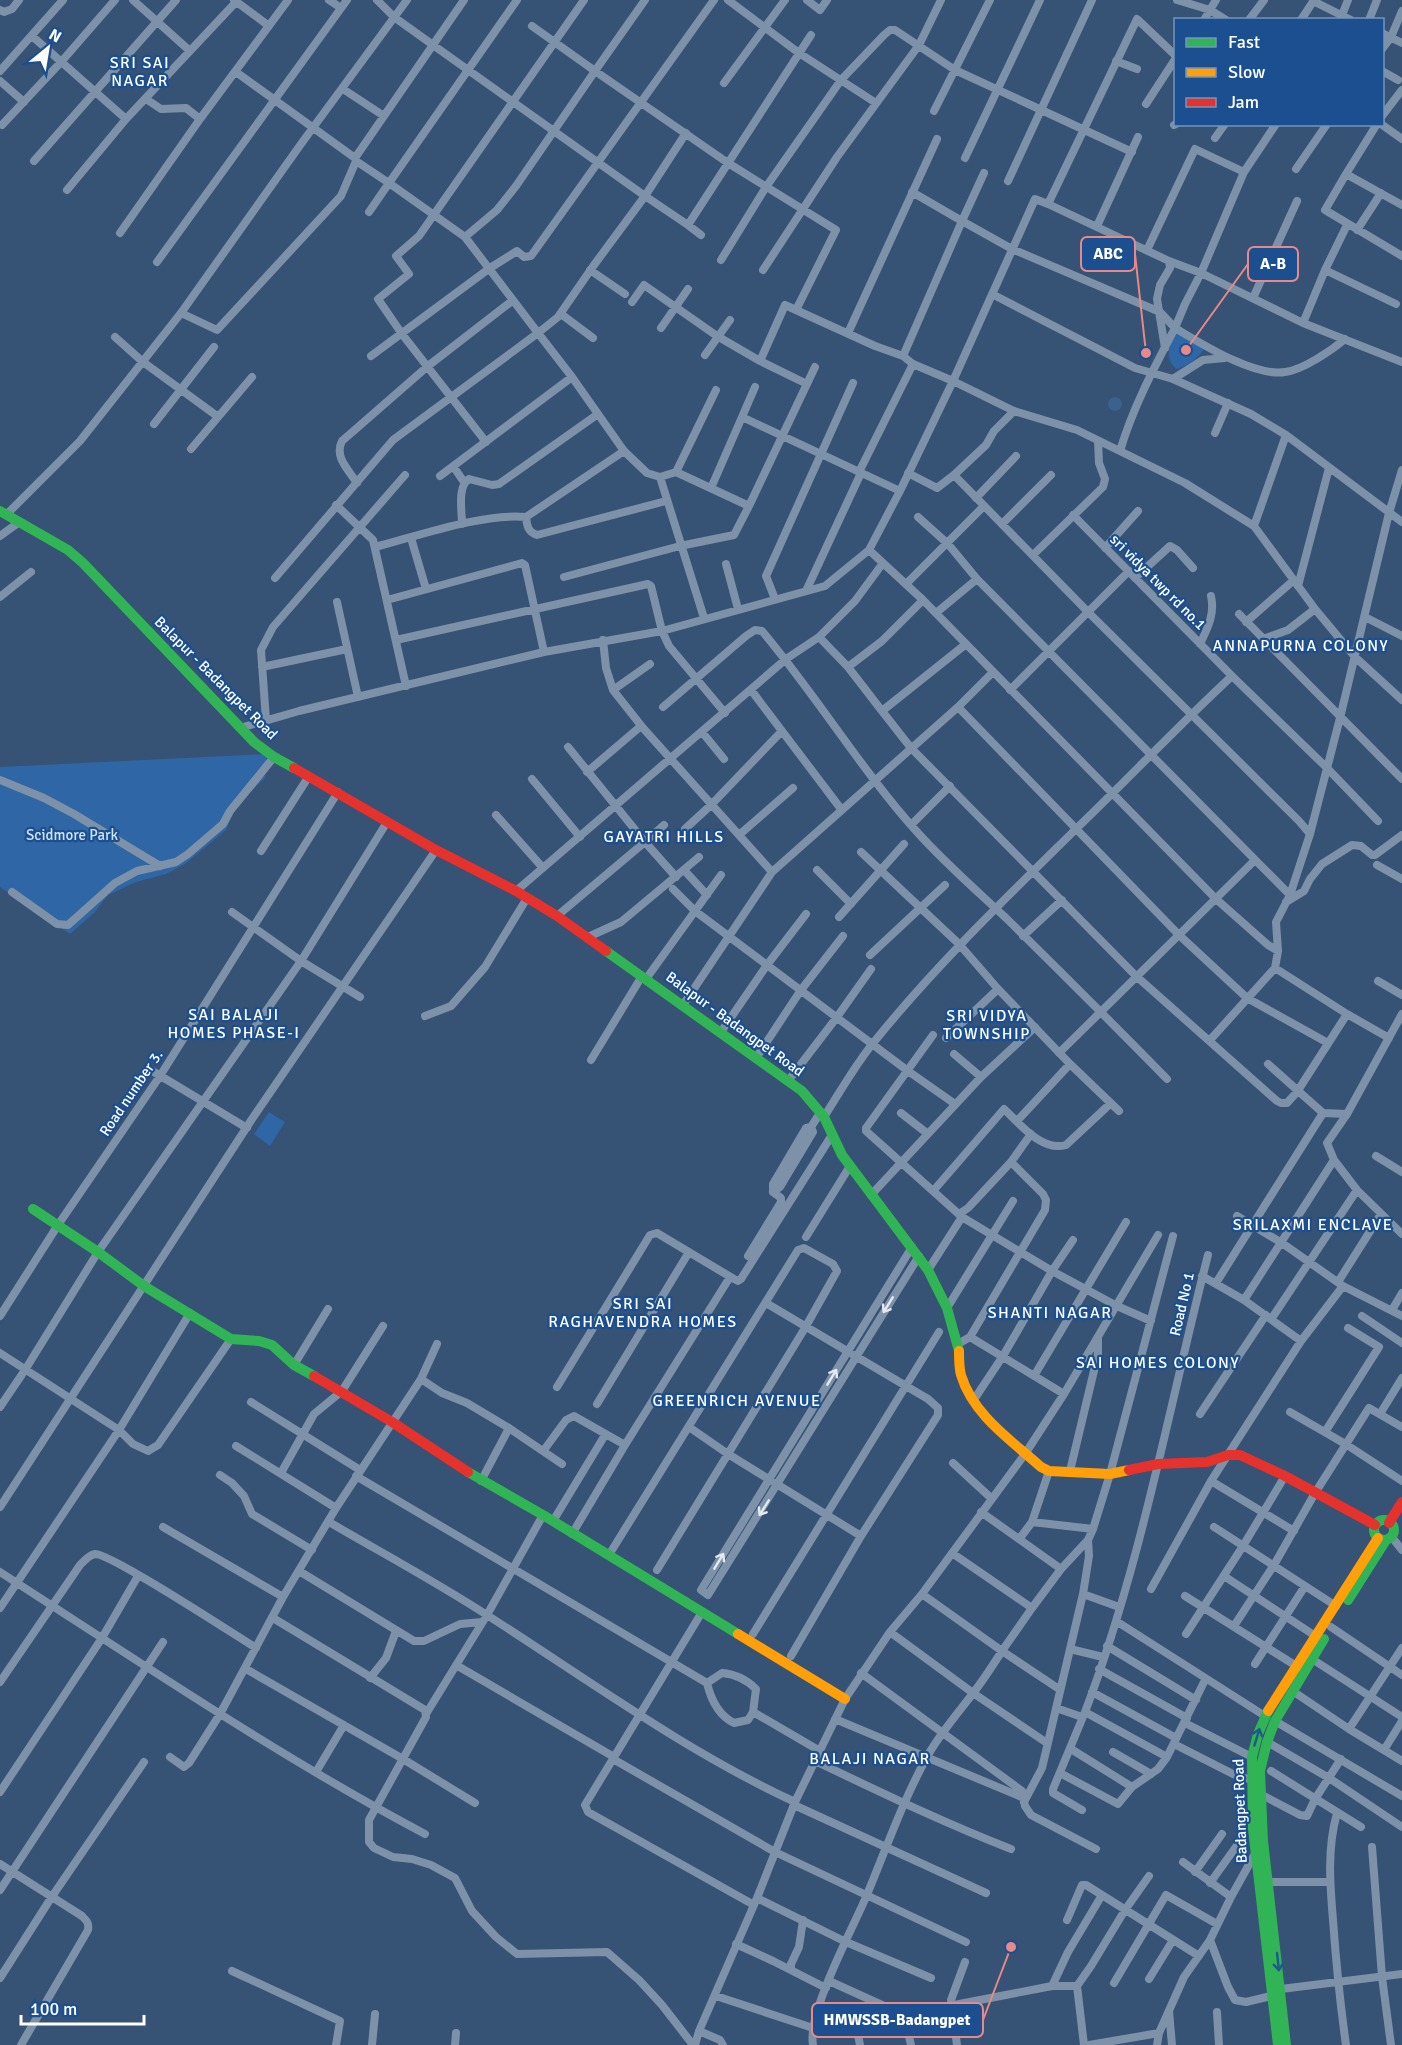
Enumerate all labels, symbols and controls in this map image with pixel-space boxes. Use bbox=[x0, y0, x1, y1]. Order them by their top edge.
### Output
north arrow bbox=[18, 18, 78, 78]
legend bbox=[1174, 18, 1384, 126]
text: N bbox=[45, 24, 65, 47]
text: Fast bbox=[1228, 31, 1260, 53]
district label: SRI SAI NAGAR bbox=[110, 53, 170, 91]
text: Slow bbox=[1228, 61, 1265, 83]
text: Jam bbox=[1228, 91, 1259, 113]
callout: ABC bbox=[1081, 237, 1135, 271]
text: ABC bbox=[1093, 244, 1123, 264]
callout: A-B bbox=[1248, 247, 1298, 281]
text: A-B bbox=[1260, 254, 1286, 274]
street label: sri vidya twp rd no.1 bbox=[1106, 530, 1210, 634]
street label: Balapur - Badangpet Road bbox=[151, 613, 281, 743]
district label: ANNAPURNA COLONY bbox=[1213, 636, 1389, 656]
park label: Scidmore Park bbox=[26, 826, 119, 844]
district label: GAYATRI HILLS bbox=[603, 827, 725, 847]
street label: Balapur - Badangpet Road bbox=[662, 968, 808, 1080]
district label: SAI BALAJI HOMES PHASE-I bbox=[167, 1005, 301, 1043]
district label: SRI VIDYA TOWNSHIP bbox=[943, 1006, 1031, 1044]
street label: Road number 3. bbox=[96, 1046, 166, 1139]
district label: SRILAXMI ENCLAVE bbox=[1233, 1215, 1393, 1235]
street label: Road No 1 bbox=[1166, 1270, 1198, 1338]
district label: SRI SAI RAGHAVENDRA HOMES bbox=[548, 1294, 738, 1332]
one-way arrow bbox=[881, 1297, 894, 1314]
district label: SHANTI NAGAR bbox=[988, 1303, 1112, 1323]
district label: SAI HOMES COLONY bbox=[1076, 1353, 1240, 1373]
one-way arrow bbox=[826, 1369, 838, 1386]
district label: GREENRICH AVENUE bbox=[652, 1391, 822, 1411]
one-way arrow bbox=[757, 1499, 770, 1516]
one-way arrow bbox=[713, 1553, 725, 1570]
one-way arrow bbox=[1253, 1728, 1264, 1747]
district label: BALAJI NAGAR bbox=[809, 1749, 931, 1769]
street label: Badangpet Road bbox=[1229, 1758, 1251, 1863]
one-way arrow bbox=[1272, 1952, 1283, 1972]
scale bar bbox=[21, 1988, 144, 2026]
text: 100 m bbox=[30, 1998, 77, 2020]
callout: HMWSSB-Badangpet bbox=[812, 2003, 983, 2037]
text: HMWSSB-Badangpet bbox=[824, 2010, 970, 2030]

